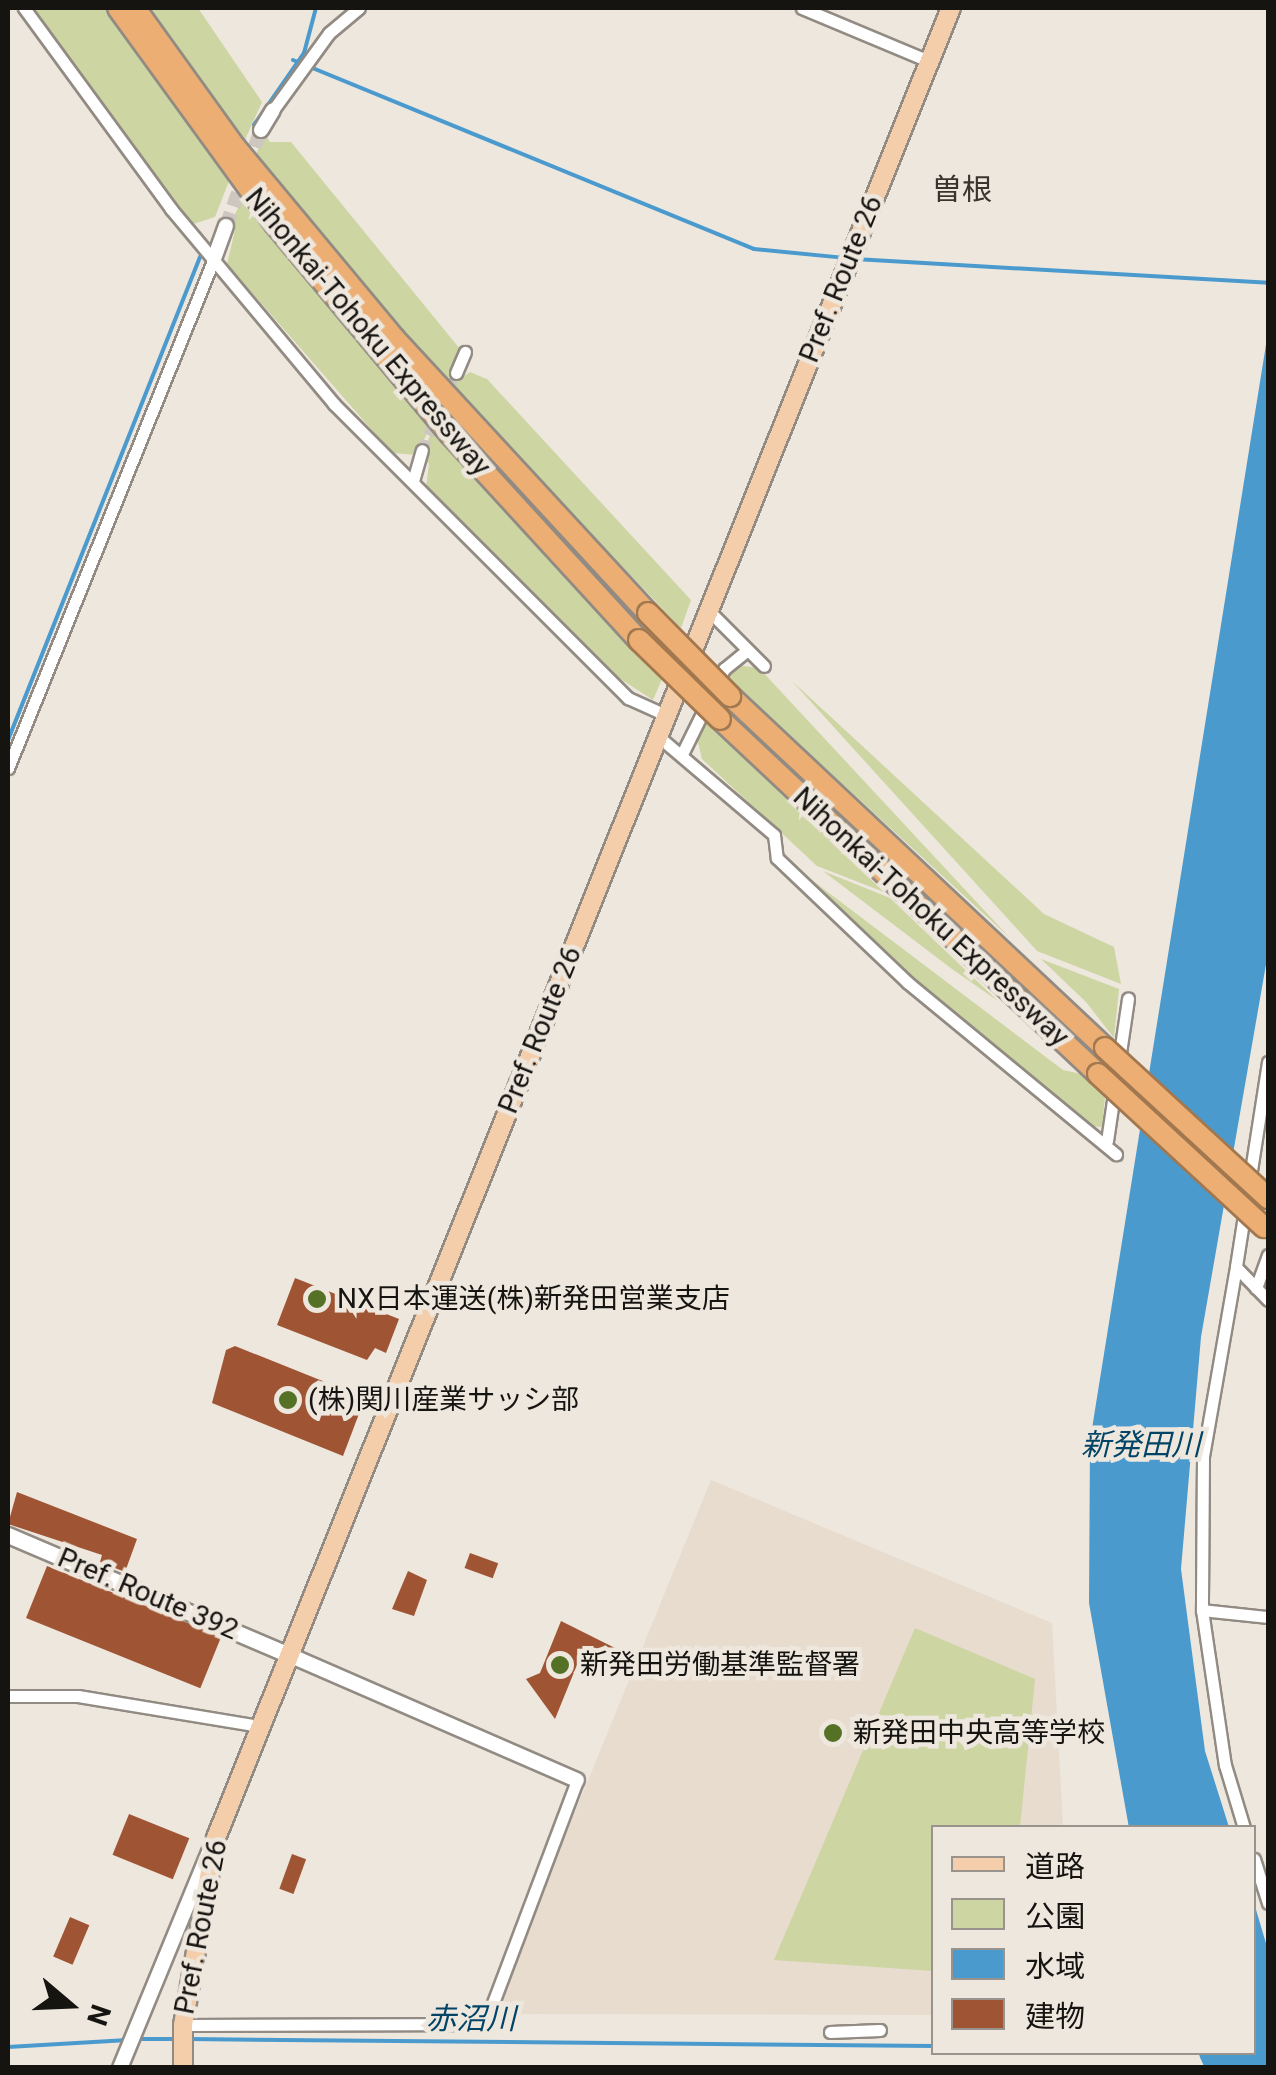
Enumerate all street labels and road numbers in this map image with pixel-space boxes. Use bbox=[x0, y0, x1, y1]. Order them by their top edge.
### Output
street label: Nihonkai-Tohoku Expressway bbox=[238, 182, 498, 482]
street label: Pref. Route 26 bbox=[792, 191, 890, 367]
street label: Nihonkai-Tohoku Expressway bbox=[786, 780, 1076, 1054]
street label: Pref. Route 26 bbox=[491, 942, 589, 1118]
street label: Pref. Route 392 bbox=[53, 1541, 243, 1647]
street label: Pref. Route 26 bbox=[168, 1837, 234, 2017]

